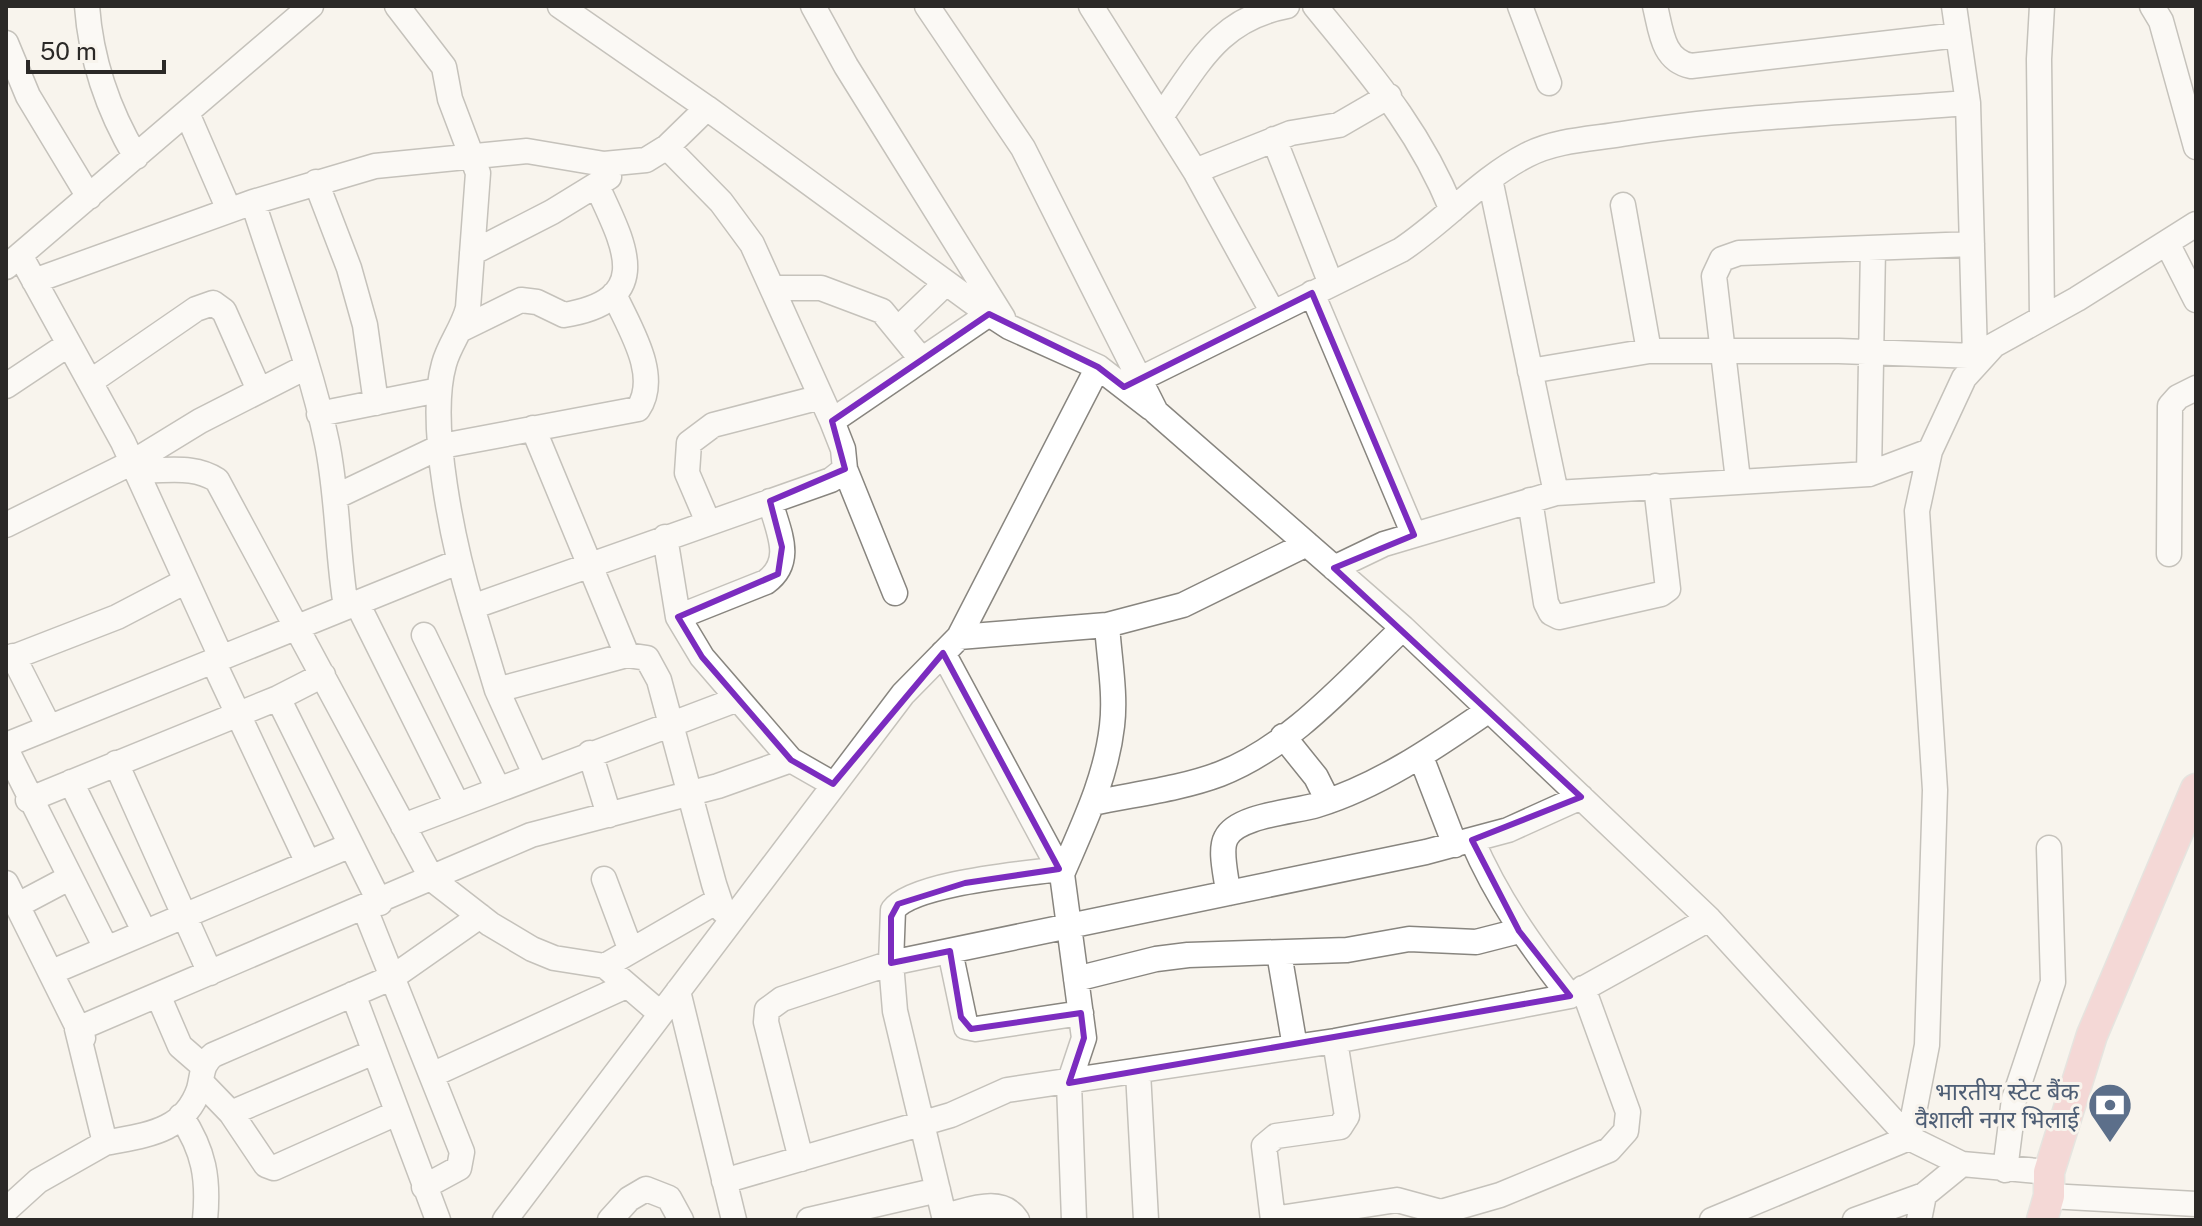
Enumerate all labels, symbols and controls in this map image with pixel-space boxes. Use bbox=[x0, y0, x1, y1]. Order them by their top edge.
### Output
scale bar bbox=[28, 24, 164, 74]
text: 50 m bbox=[40, 37, 97, 65]
place label: भारतीय स्टेट बैंक वैशाली नगर भिलाई bbox=[1915, 1077, 2080, 1133]
bank icon: भारतीय स्टेट बैंक वैशाली नगर भिलाई bbox=[2086, 1081, 2134, 1144]

